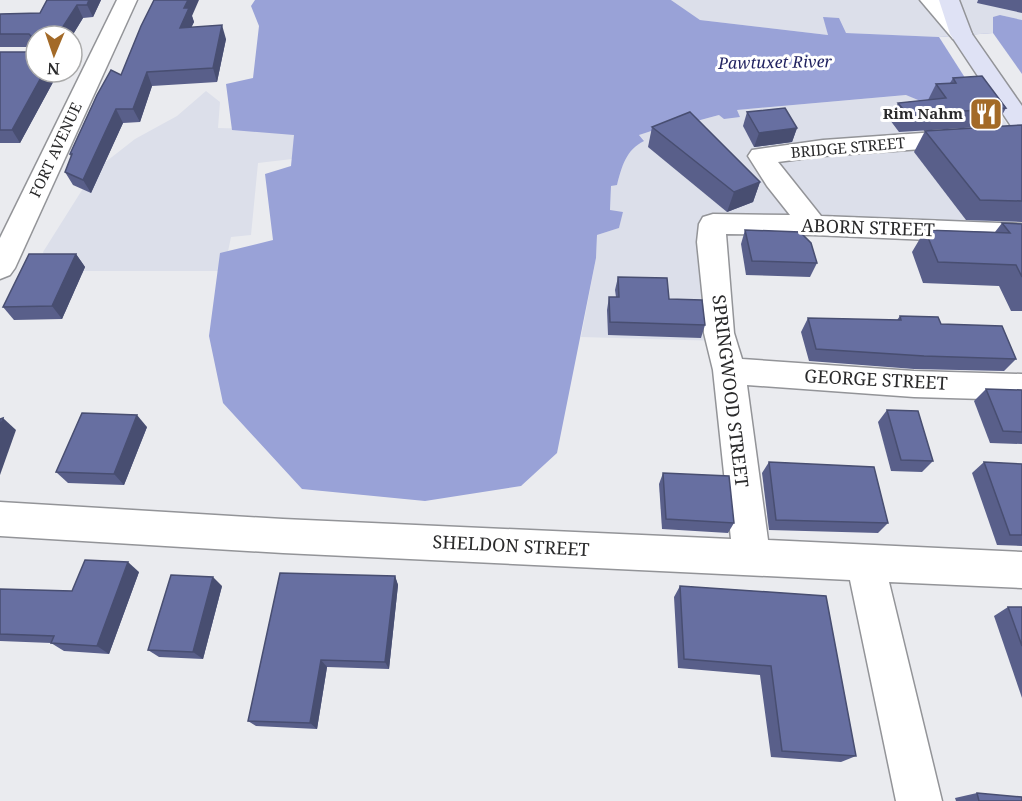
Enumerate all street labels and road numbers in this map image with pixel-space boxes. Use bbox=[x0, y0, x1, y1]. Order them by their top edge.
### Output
street label: FORT AVENUE bbox=[24, 99, 86, 200]
street label: BRIDGE STREET bbox=[790, 132, 906, 162]
street label: ABORN STREET bbox=[801, 213, 935, 241]
street label: SPRINGWOOD STREET bbox=[707, 293, 755, 489]
street label: GEORGE STREET bbox=[804, 363, 948, 395]
street label: SHELDON STREET bbox=[432, 529, 590, 561]

